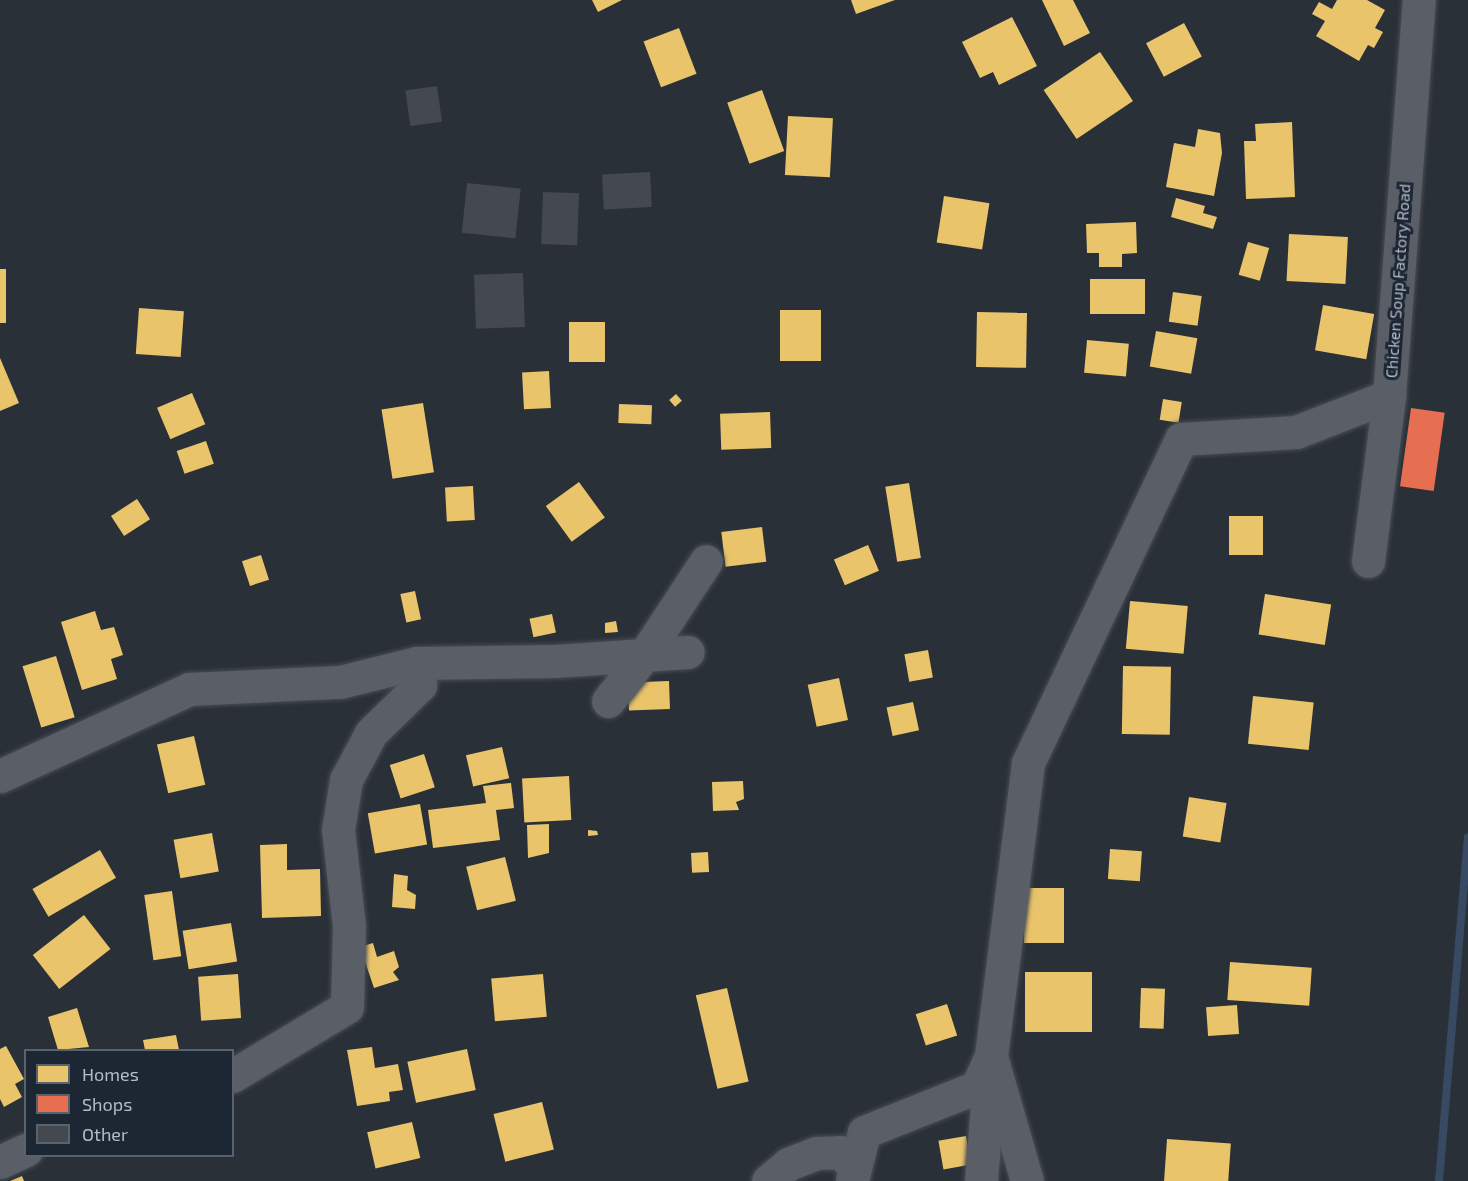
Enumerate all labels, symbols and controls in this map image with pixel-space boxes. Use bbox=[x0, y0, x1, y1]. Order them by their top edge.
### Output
street label: Chicken Soup Factory Road bbox=[1382, 183, 1414, 379]
legend bbox=[24, 1049, 234, 1157]
text: Homes bbox=[82, 1063, 139, 1085]
text: Shops bbox=[82, 1093, 132, 1115]
text: Other bbox=[82, 1123, 128, 1145]

